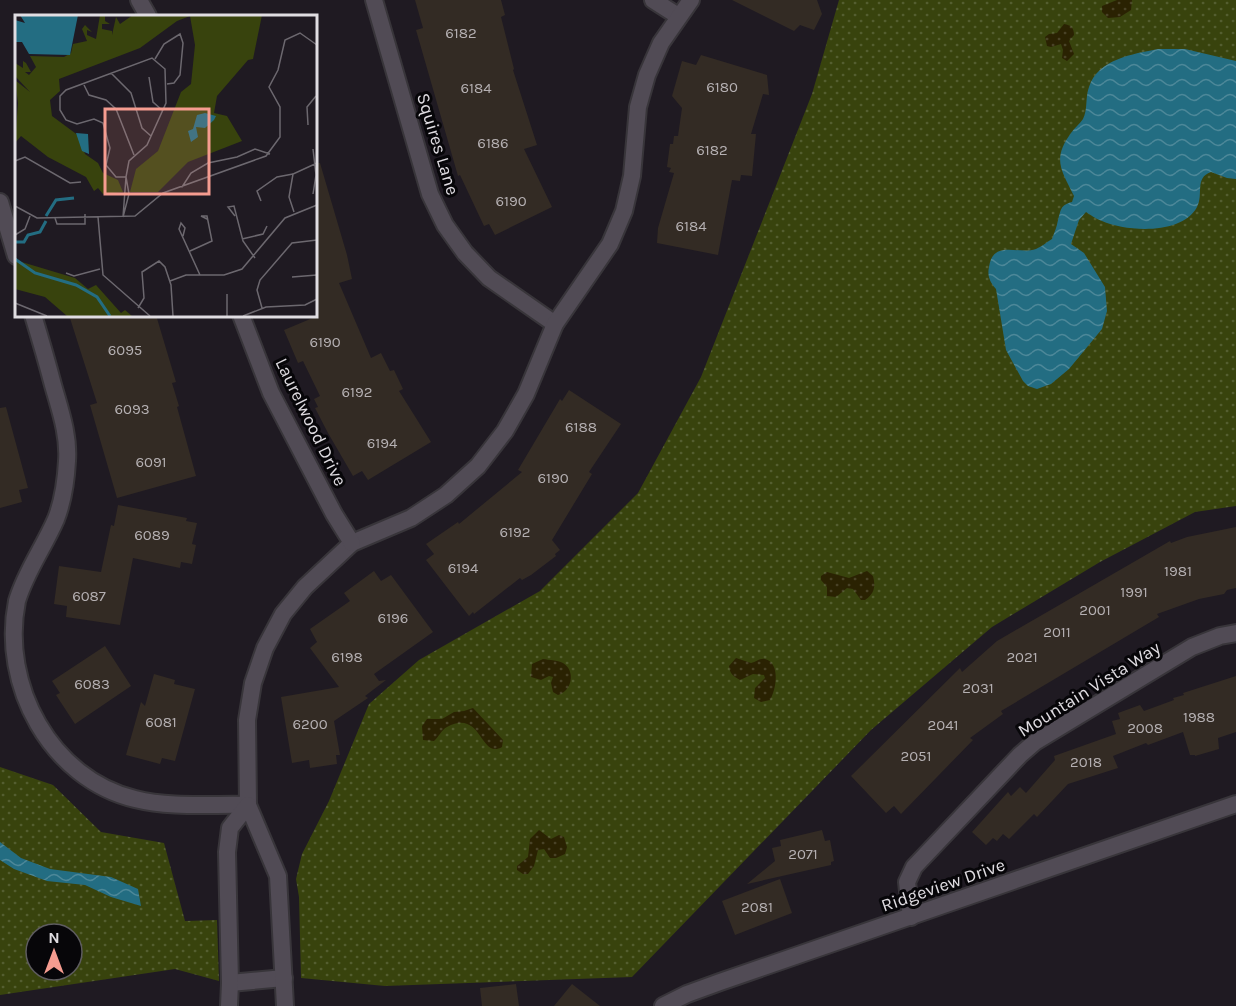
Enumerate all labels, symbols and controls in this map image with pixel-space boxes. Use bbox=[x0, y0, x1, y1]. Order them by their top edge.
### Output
inset map bbox=[15, 15, 316, 316]
house number: 6182 bbox=[445, 24, 477, 42]
house number: 6180 bbox=[706, 78, 738, 96]
house number: 6184 bbox=[460, 79, 492, 97]
street label: Squires Lane bbox=[412, 90, 464, 198]
house number: 6186 bbox=[477, 134, 509, 152]
house number: 6182 bbox=[696, 141, 728, 159]
house number: 6190 bbox=[495, 192, 527, 210]
house number: 6184 bbox=[675, 217, 707, 235]
house number: 6190 bbox=[309, 333, 341, 351]
house number: 6095 bbox=[108, 341, 142, 359]
street label: Laurelwood Drive bbox=[270, 354, 352, 490]
house number: 6192 bbox=[342, 383, 372, 401]
house number: 6093 bbox=[114, 400, 150, 418]
house number: 6188 bbox=[565, 418, 597, 436]
house number: 6194 bbox=[367, 434, 398, 452]
house number: 6091 bbox=[135, 453, 167, 471]
house number: 6190 bbox=[537, 469, 569, 487]
house number: 6192 bbox=[500, 523, 530, 541]
house number: 6089 bbox=[134, 526, 170, 544]
house number: 6194 bbox=[448, 559, 479, 577]
house number: 1981 bbox=[1164, 562, 1192, 580]
house number: 1991 bbox=[1120, 583, 1148, 601]
house number: 6087 bbox=[72, 587, 106, 605]
house number: 2001 bbox=[1079, 601, 1111, 619]
house number: 6196 bbox=[378, 609, 408, 627]
house number: 2011 bbox=[1043, 623, 1071, 641]
street label: Mountain Vista Way bbox=[1014, 636, 1165, 742]
house number: 6198 bbox=[331, 648, 363, 666]
house number: 2021 bbox=[1006, 648, 1038, 666]
house number: 6083 bbox=[74, 675, 110, 693]
house number: 2031 bbox=[962, 679, 994, 697]
house number: 1988 bbox=[1183, 708, 1215, 726]
house number: 6081 bbox=[145, 713, 177, 731]
house number: 6200 bbox=[292, 715, 328, 733]
house number: 2041 bbox=[928, 716, 958, 734]
house number: 2008 bbox=[1127, 719, 1163, 737]
house number: 2051 bbox=[900, 747, 932, 765]
house number: 2018 bbox=[1070, 753, 1102, 771]
house number: 2071 bbox=[788, 845, 818, 863]
street label: Ridgeview Drive bbox=[878, 854, 1008, 916]
house number: 2081 bbox=[741, 898, 773, 916]
north arrow bbox=[24, 922, 84, 982]
text: N bbox=[48, 928, 60, 947]

